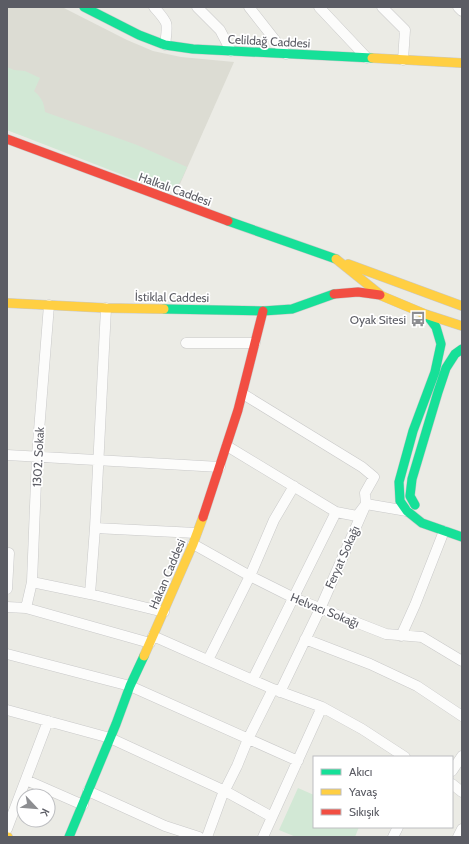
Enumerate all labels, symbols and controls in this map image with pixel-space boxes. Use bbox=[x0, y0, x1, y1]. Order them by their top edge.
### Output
street label: Celildağ Caddesi bbox=[227, 31, 311, 51]
street label: Halkalı Caddesi bbox=[137, 169, 213, 209]
street label: İstiklal Caddesi bbox=[135, 289, 209, 305]
bus stop icon: Oyak Sitesi bbox=[409, 310, 427, 328]
place label: Oyak Sitesi bbox=[350, 312, 406, 327]
street label: 1302. Sokak bbox=[29, 426, 47, 488]
street label: Feryat Sokağı bbox=[321, 523, 363, 591]
street label: Hakan Caddesi bbox=[145, 537, 189, 611]
street label: Helvacı Sokağı bbox=[288, 589, 362, 631]
legend bbox=[313, 756, 453, 828]
text: Akıcı bbox=[349, 764, 372, 779]
text: Yavaş bbox=[348, 784, 377, 799]
north arrow bbox=[16, 788, 56, 828]
text: Sıkışık bbox=[349, 804, 380, 819]
text: K bbox=[37, 806, 53, 819]

